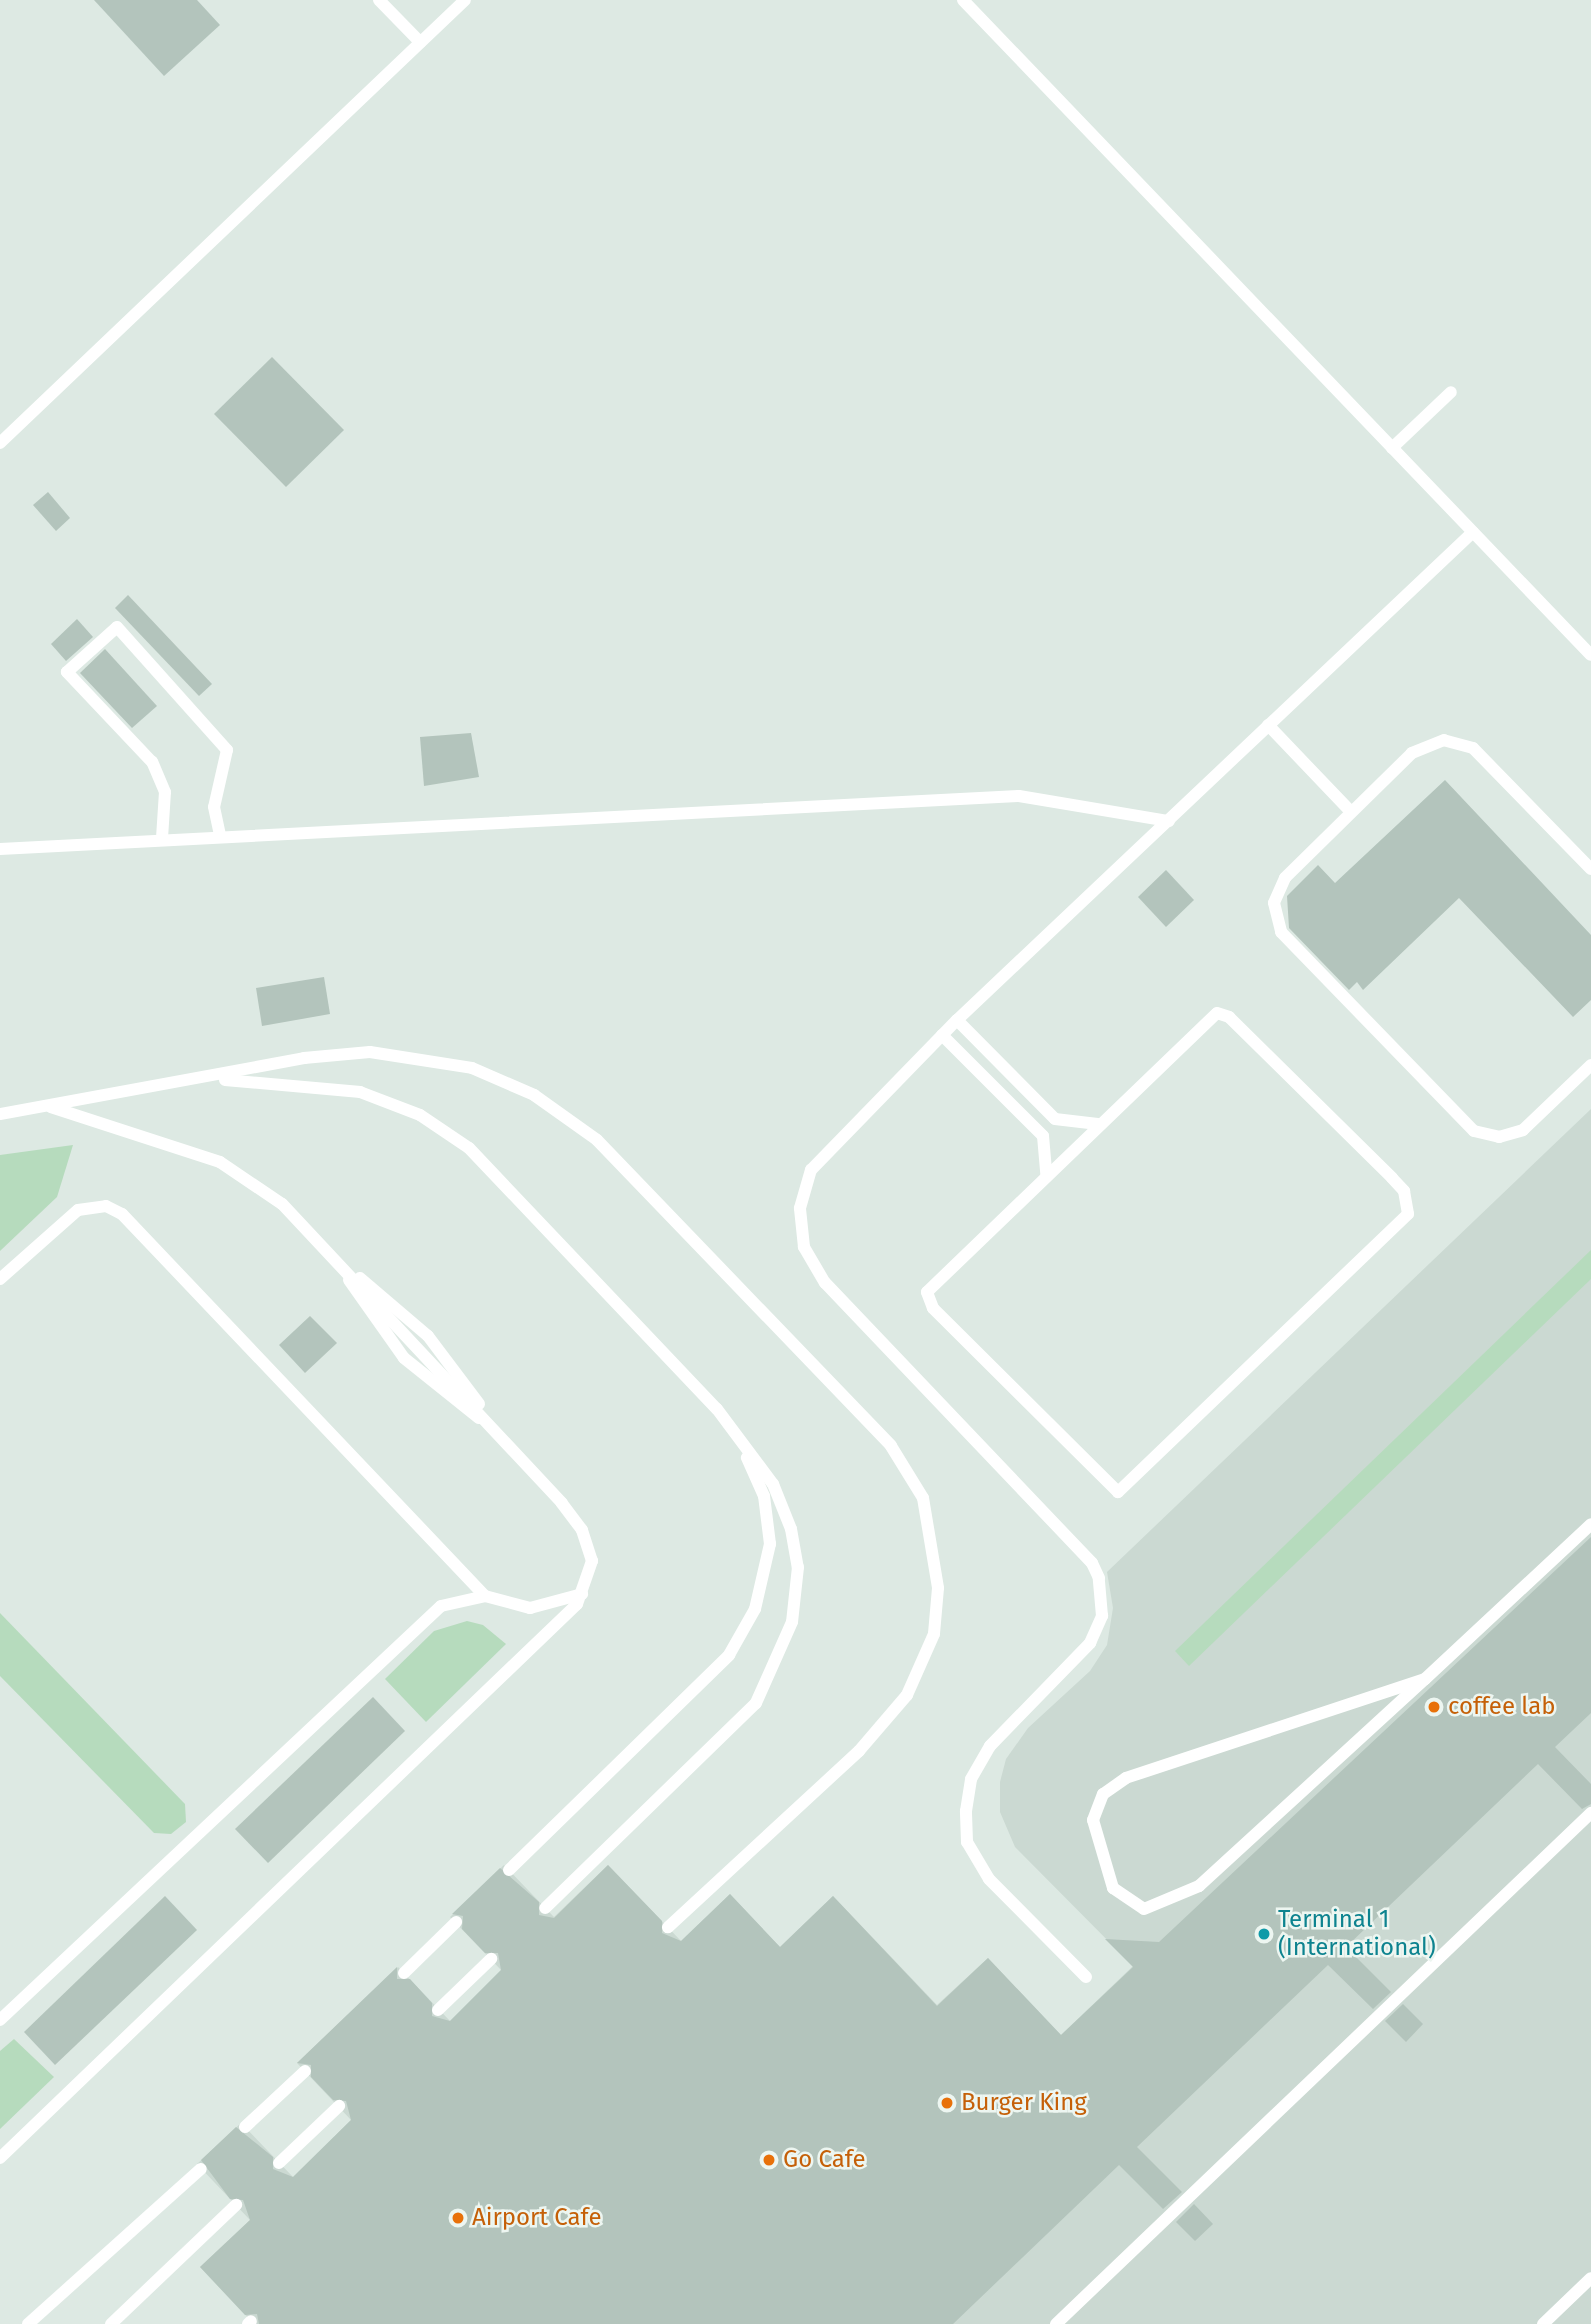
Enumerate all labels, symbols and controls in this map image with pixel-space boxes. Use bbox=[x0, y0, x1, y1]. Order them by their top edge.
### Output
place label: coffee lab bbox=[1448, 1693, 1556, 1721]
marker: coffee lab bbox=[1426, 1699, 1442, 1715]
place label: Terminal 1 (International) bbox=[1278, 1906, 1436, 1962]
marker: Terminal 1 (International) bbox=[1256, 1926, 1272, 1942]
place label: Burger King bbox=[961, 2089, 1087, 2117]
marker: Burger King bbox=[939, 2095, 955, 2111]
place label: Go Cafe bbox=[783, 2146, 866, 2174]
marker: Go Cafe bbox=[761, 2152, 777, 2168]
place label: Airport Cafe bbox=[472, 2204, 601, 2232]
marker: Airport Cafe bbox=[450, 2210, 466, 2226]

